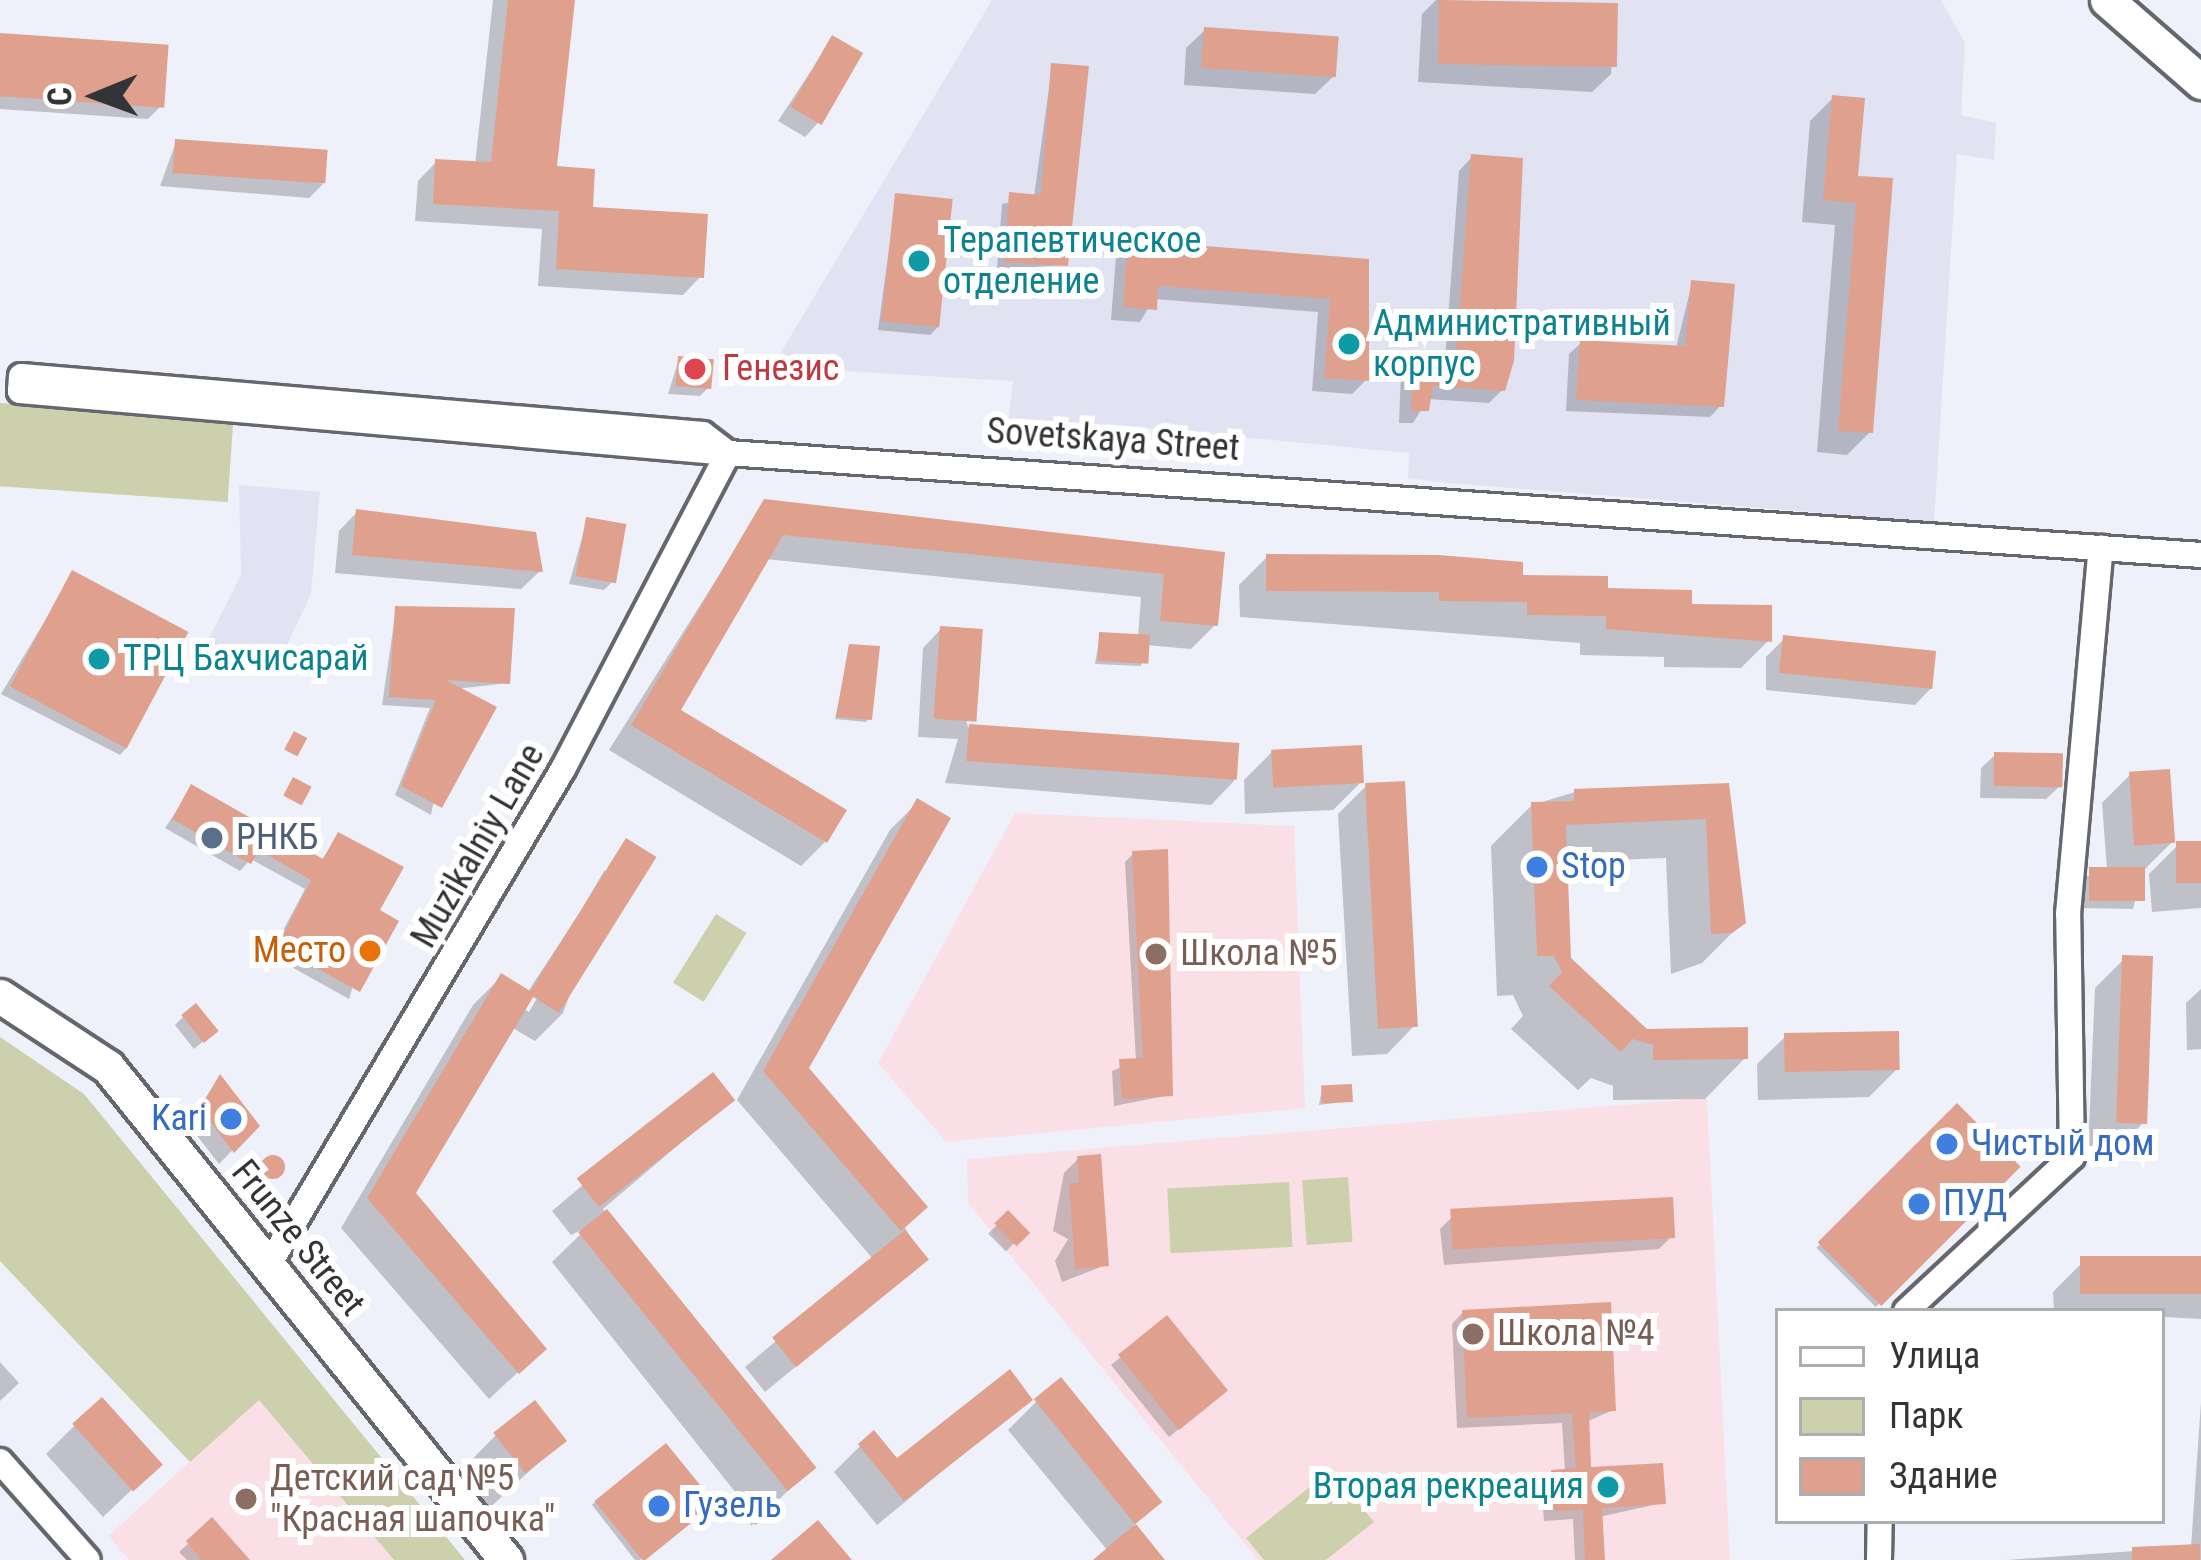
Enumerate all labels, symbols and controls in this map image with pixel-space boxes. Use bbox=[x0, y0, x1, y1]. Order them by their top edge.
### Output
north arrow bbox=[36, 36, 156, 156]
text: С bbox=[40, 87, 79, 106]
place label: Терапевтическое отделение bbox=[943, 218, 1201, 303]
marker: Терапевтическое отделение bbox=[906, 248, 932, 274]
place label: Административный корпус bbox=[1373, 301, 1671, 386]
marker: Административный корпус bbox=[1336, 331, 1362, 357]
place label: Генезис bbox=[722, 347, 839, 391]
marker: Генезис bbox=[679, 353, 711, 385]
street label: Sovetskaya Street bbox=[985, 410, 1241, 470]
place label: ТРЦ Бахчисарай bbox=[123, 637, 369, 681]
marker: ТРЦ Бахчисарай bbox=[86, 646, 112, 672]
street label: Muzikalniy Lane bbox=[402, 736, 554, 956]
place label: РНКБ bbox=[236, 816, 318, 860]
marker: РНКБ bbox=[199, 825, 225, 851]
place label: Stop bbox=[1561, 845, 1626, 889]
marker: Stop bbox=[1524, 854, 1550, 880]
place label: Место bbox=[253, 929, 346, 973]
place label: Школа №5 bbox=[1180, 932, 1338, 976]
marker: Место bbox=[357, 938, 383, 964]
marker: Школа №5 bbox=[1143, 941, 1169, 967]
place label: Kari bbox=[151, 1097, 207, 1141]
marker: Kari bbox=[218, 1106, 244, 1132]
place label: Чистый дом bbox=[1971, 1122, 2155, 1166]
marker: Чистый дом bbox=[1934, 1131, 1960, 1157]
street label: Frunze Street bbox=[222, 1151, 374, 1325]
place label: ПУД bbox=[1943, 1182, 2007, 1226]
marker: ПУД bbox=[1906, 1191, 1932, 1217]
legend bbox=[1775, 1308, 2165, 1524]
place label: Школа №4 bbox=[1497, 1312, 1655, 1356]
marker: Школа №4 bbox=[1460, 1321, 1486, 1347]
text: Улица bbox=[1889, 1335, 1980, 1377]
text: Парк bbox=[1889, 1395, 1964, 1437]
text: Здание bbox=[1889, 1455, 1998, 1497]
place label: Детский сад №5 "Красная шапочка" bbox=[270, 1456, 555, 1541]
place label: Вторая рекреация bbox=[1313, 1465, 1584, 1509]
marker: Вторая рекреация bbox=[1595, 1474, 1621, 1500]
place label: Гузель bbox=[683, 1484, 782, 1528]
marker: Детский сад №5 "Красная шапочка" bbox=[233, 1486, 259, 1512]
marker: Гузель bbox=[646, 1493, 672, 1519]

